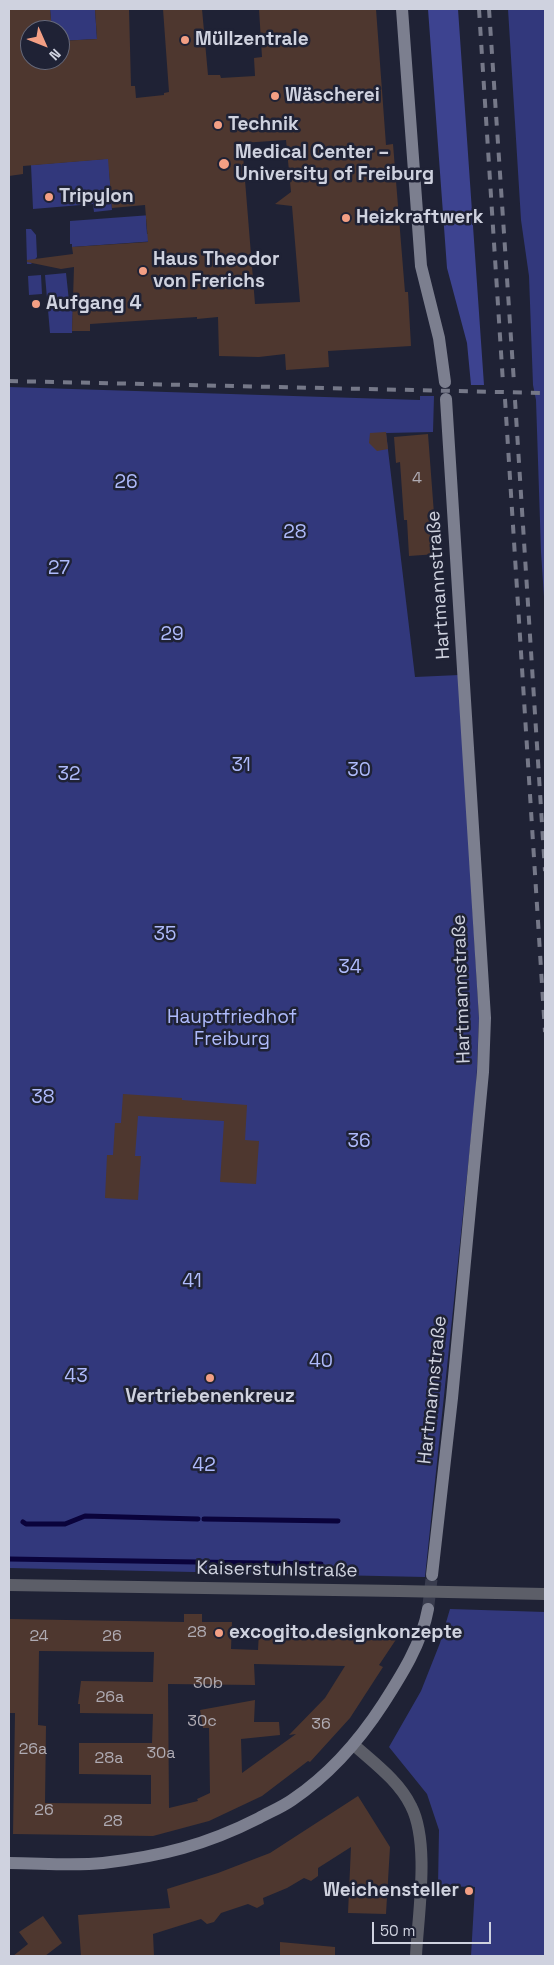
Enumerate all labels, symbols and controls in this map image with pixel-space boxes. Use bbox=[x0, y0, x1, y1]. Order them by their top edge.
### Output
north arrow bbox=[20, 20, 70, 70]
place label: Müllzentrale bbox=[195, 29, 309, 51]
marker: Müllzentrale bbox=[179, 34, 191, 46]
text: N bbox=[45, 45, 65, 64]
place label: Wäscherei bbox=[285, 85, 380, 107]
marker: Wäscherei bbox=[269, 90, 281, 102]
place label: Technik bbox=[228, 114, 299, 136]
marker: Technik bbox=[212, 119, 224, 131]
place label: Medical Center – University of Freiburg bbox=[235, 142, 434, 186]
marker: Medical Center – University of Freiburg bbox=[217, 157, 231, 171]
place label: Tripylon bbox=[59, 186, 134, 208]
marker: Tripylon bbox=[43, 191, 55, 203]
place label: Heizkraftwerk bbox=[356, 207, 483, 229]
marker: Heizkraftwerk bbox=[340, 212, 352, 224]
place label: Haus Theodor von Frerichs bbox=[153, 249, 279, 293]
marker: Haus Theodor von Frerichs bbox=[137, 265, 149, 277]
place label: Aufgang 4 bbox=[46, 293, 142, 315]
marker: Aufgang 4 bbox=[30, 298, 42, 310]
house number: 4 bbox=[412, 469, 422, 489]
park label: 26 bbox=[114, 472, 138, 494]
street label: Hartmannstraße bbox=[422, 510, 456, 660]
park label: 28 bbox=[283, 522, 307, 544]
park label: 27 bbox=[48, 558, 70, 580]
park label: 29 bbox=[160, 624, 184, 646]
park label: 31 bbox=[231, 755, 251, 777]
park label: 30 bbox=[347, 760, 371, 782]
park label: 32 bbox=[58, 764, 80, 786]
street label: Hartmannstraße bbox=[448, 914, 476, 1064]
park label: 35 bbox=[154, 924, 176, 946]
park label: 34 bbox=[338, 957, 362, 979]
park label: Hauptfriedhof Freiburg bbox=[167, 1007, 297, 1051]
park label: 38 bbox=[31, 1087, 55, 1109]
park label: 36 bbox=[347, 1131, 371, 1153]
park label: 41 bbox=[182, 1271, 202, 1293]
street label: Hartmannstraße bbox=[414, 1315, 452, 1465]
park label: 40 bbox=[309, 1351, 333, 1373]
park label: 43 bbox=[64, 1366, 88, 1388]
marker: Vertriebenenkreuz bbox=[204, 1372, 216, 1384]
place label: Vertriebenenkreuz bbox=[125, 1386, 295, 1408]
park label: 42 bbox=[192, 1455, 216, 1477]
street label: Kaiserstuhlstraße bbox=[196, 1557, 358, 1583]
place label: excogito.designkonzepte bbox=[229, 1622, 462, 1644]
house number: 28 bbox=[187, 1623, 207, 1643]
house number: 24 bbox=[29, 1627, 49, 1647]
house number: 26 bbox=[102, 1627, 122, 1647]
marker: excogito.designkonzepte bbox=[213, 1627, 225, 1639]
house number: 30b bbox=[193, 1674, 223, 1694]
house number: 26a bbox=[96, 1688, 124, 1708]
house number: 30c bbox=[187, 1712, 217, 1732]
house number: 36 bbox=[311, 1715, 331, 1735]
house number: 26a bbox=[19, 1740, 47, 1760]
house number: 30a bbox=[146, 1744, 176, 1764]
house number: 28a bbox=[95, 1749, 123, 1769]
house number: 26 bbox=[34, 1801, 54, 1821]
house number: 28 bbox=[103, 1812, 123, 1832]
place label: Weichensteller bbox=[323, 1880, 459, 1902]
marker: Weichensteller bbox=[463, 1885, 475, 1897]
scale bar bbox=[374, 1912, 493, 1944]
text: 50 m bbox=[380, 1921, 415, 1940]

